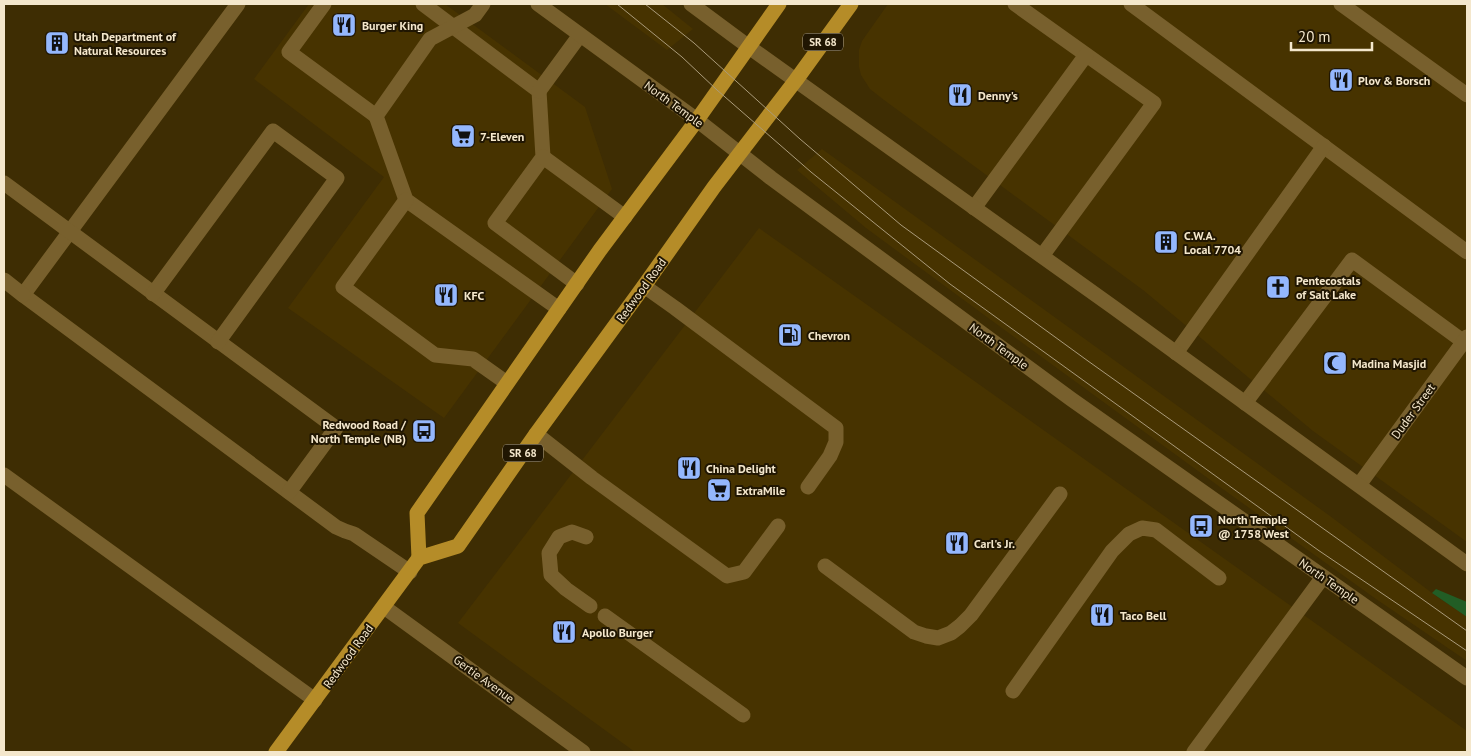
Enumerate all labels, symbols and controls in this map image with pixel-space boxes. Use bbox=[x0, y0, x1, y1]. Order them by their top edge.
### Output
restaurant icon: Burger King bbox=[331, 12, 357, 38]
place label: Burger King bbox=[362, 18, 423, 33]
scale bar bbox=[1291, 20, 1372, 52]
text: 20 m bbox=[1298, 27, 1331, 46]
place label: Utah Department of Natural Resources bbox=[74, 29, 177, 58]
building icon: Utah Department of Natural Resources bbox=[44, 30, 70, 56]
road number: SR 68 bbox=[803, 34, 843, 51]
restaurant icon: Plov & Borsch bbox=[1328, 67, 1354, 93]
place label: Plov & Borsch bbox=[1358, 73, 1430, 88]
street label: North Temple bbox=[641, 78, 707, 130]
restaurant icon: Denny's bbox=[947, 82, 973, 108]
place label: Denny's bbox=[978, 88, 1018, 103]
supermarket icon: 7-Eleven bbox=[450, 123, 476, 149]
place label: 7-Eleven bbox=[480, 129, 524, 144]
place label: C.W.A. Local 7704 bbox=[1184, 228, 1241, 257]
building icon: C.W.A. Local 7704 bbox=[1153, 229, 1179, 255]
street label: Redwood Road bbox=[613, 255, 669, 325]
place label: Pentecostals of Salt Lake bbox=[1296, 273, 1360, 302]
church icon: Pentecostals of Salt Lake bbox=[1265, 274, 1291, 300]
restaurant icon: KFC bbox=[433, 282, 459, 308]
place label: KFC bbox=[464, 288, 485, 303]
street label: North Temple bbox=[966, 320, 1032, 372]
fuel station icon: Chevron bbox=[777, 322, 803, 348]
place label: Chevron bbox=[808, 328, 850, 343]
mosque icon: Madina Masjid bbox=[1322, 350, 1348, 376]
place label: Madina Masjid bbox=[1352, 356, 1426, 371]
street label: Duder Street bbox=[1388, 380, 1438, 442]
place label: Redwood Road / North Temple (NB) bbox=[311, 417, 407, 446]
bus stop icon: Redwood Road / North Temple (NB) bbox=[411, 418, 437, 444]
road number: SR 68 bbox=[503, 444, 543, 462]
restaurant icon: China Delight bbox=[676, 455, 702, 481]
place label: China Delight bbox=[706, 461, 777, 476]
supermarket icon: ExtraMile bbox=[706, 477, 732, 503]
place label: ExtraMile bbox=[736, 483, 785, 498]
place label: North Temple @ 1758 West bbox=[1218, 512, 1290, 541]
bus stop icon: North Temple @ 1758 West bbox=[1188, 513, 1214, 539]
restaurant icon: Carl's Jr. bbox=[944, 530, 970, 556]
place label: Carl's Jr. bbox=[974, 536, 1015, 551]
street label: North Temple bbox=[1296, 555, 1362, 607]
restaurant icon: Taco Bell bbox=[1089, 602, 1115, 628]
place label: Taco Bell bbox=[1120, 608, 1167, 623]
restaurant icon: Apollo Burger bbox=[551, 619, 577, 645]
street label: Redwood Road bbox=[320, 621, 376, 691]
place label: Apollo Burger bbox=[582, 625, 654, 640]
street label: Gertie Avenue bbox=[451, 652, 517, 706]

